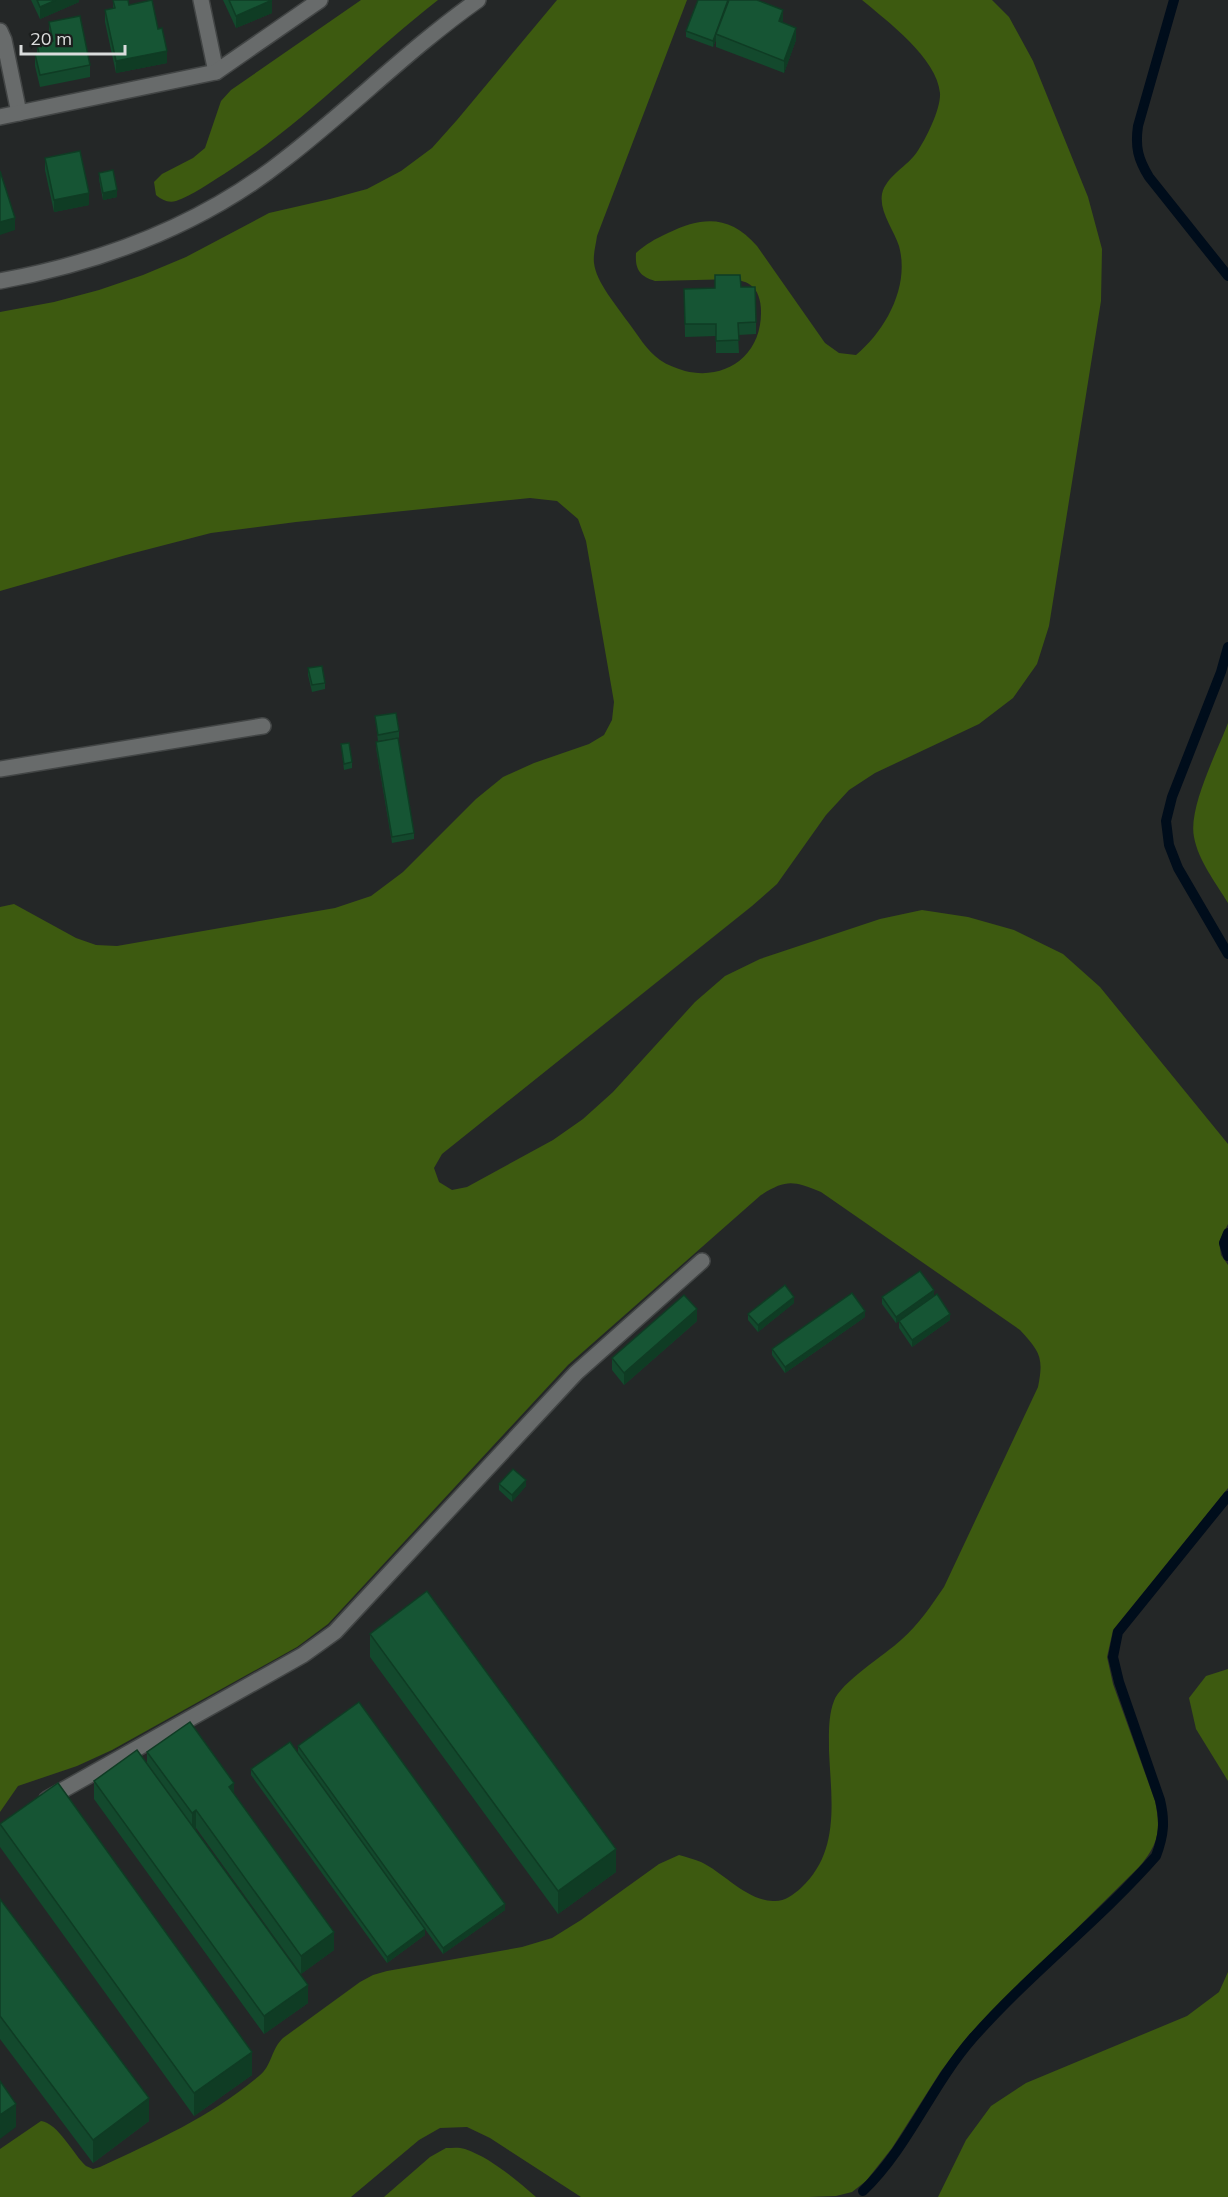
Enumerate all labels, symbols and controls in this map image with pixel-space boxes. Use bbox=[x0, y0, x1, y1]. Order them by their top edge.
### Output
scale bar bbox=[21, 18, 124, 56]
text: 20 m bbox=[30, 27, 72, 50]

